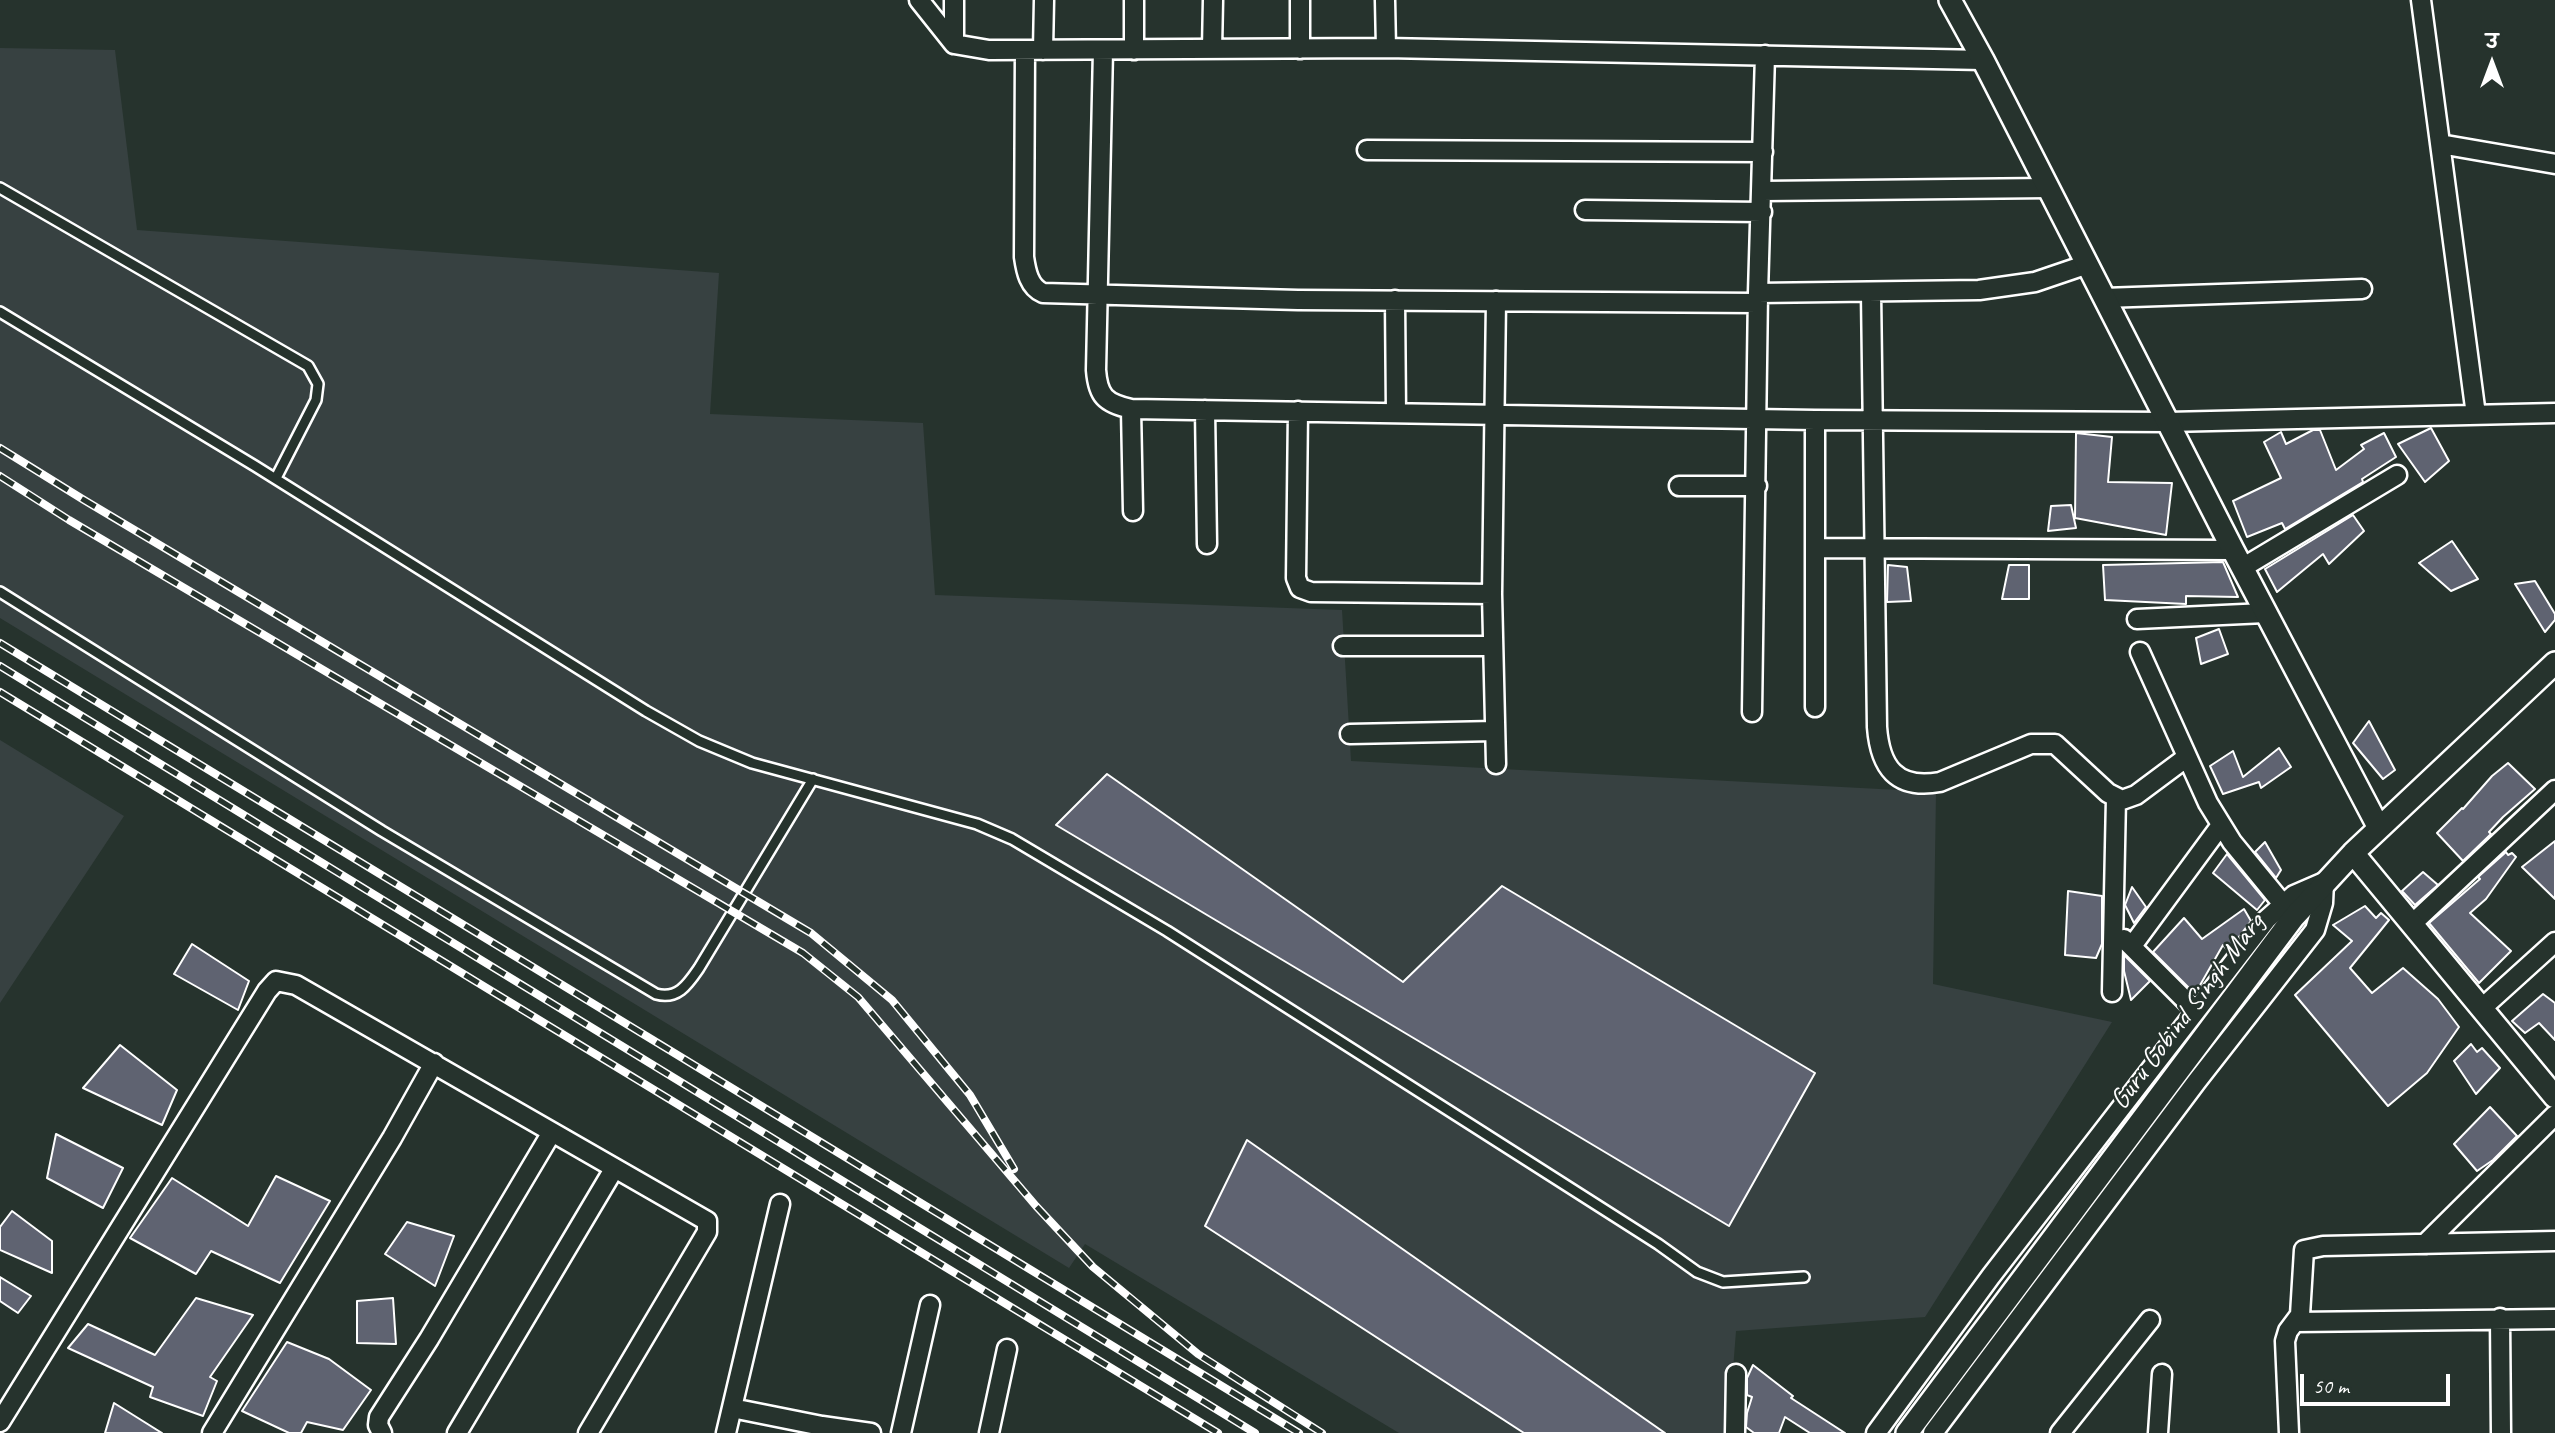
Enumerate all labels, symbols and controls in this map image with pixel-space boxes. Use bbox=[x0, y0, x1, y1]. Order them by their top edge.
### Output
north arrow bbox=[2457, 28, 2527, 98]
text: उ bbox=[2486, 30, 2498, 54]
street label: Guru Gobind Singh Marg bbox=[2103, 908, 2273, 1116]
scale bar bbox=[2303, 1360, 2454, 1404]
text: 50 m bbox=[2313, 1373, 2349, 1399]

